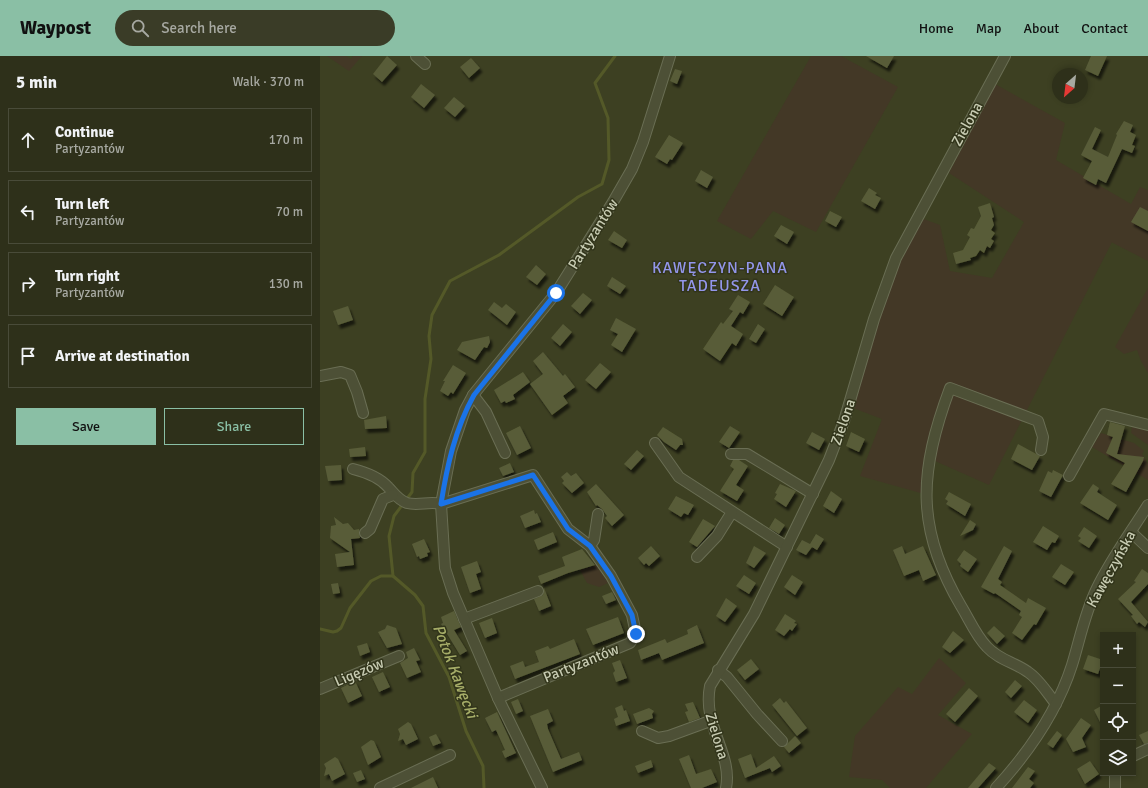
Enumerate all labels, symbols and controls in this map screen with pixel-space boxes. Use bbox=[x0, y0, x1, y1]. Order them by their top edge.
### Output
search box bbox=[115, 10, 395, 46]
text: Waypost bbox=[20, 16, 91, 40]
icon: search bbox=[129, 17, 151, 39]
text: Search here bbox=[161, 19, 237, 37]
text: Home bbox=[919, 20, 954, 37]
text: Map bbox=[976, 20, 1001, 37]
text: About bbox=[1023, 20, 1059, 37]
text: Contact bbox=[1081, 20, 1128, 37]
north arrow bbox=[1052, 68, 1088, 104]
text: 5 min bbox=[16, 72, 57, 93]
text: Walk · 370 m bbox=[233, 74, 304, 90]
street label: Zielona bbox=[948, 99, 986, 149]
text: Continue bbox=[55, 123, 114, 141]
icon: ahead bbox=[17, 129, 39, 151]
text: 170 m bbox=[269, 132, 303, 148]
text: Partyzantów bbox=[55, 141, 124, 157]
text: Turn left bbox=[55, 195, 109, 213]
street label: Partyzantów bbox=[564, 195, 622, 273]
icon: left bbox=[17, 201, 39, 223]
text: 70 m bbox=[276, 204, 303, 220]
text: Partyzantów bbox=[55, 213, 124, 229]
district label: KAWĘCZYN-PANA TADEUSZA bbox=[652, 258, 788, 296]
text: Turn right bbox=[55, 267, 120, 285]
icon: right bbox=[17, 273, 39, 295]
text: 130 m bbox=[269, 276, 303, 292]
route start bbox=[547, 284, 565, 302]
text: Partyzantów bbox=[55, 285, 124, 301]
icon: arrive bbox=[17, 345, 39, 367]
text: Arrive at destination bbox=[55, 347, 190, 365]
street label: Zielona bbox=[827, 396, 859, 448]
button: Save bbox=[16, 408, 156, 445]
button: Share bbox=[164, 408, 304, 445]
street label: Kawęczyńska bbox=[1082, 527, 1140, 611]
water label: Potok Kawęcki bbox=[428, 622, 483, 723]
route end bbox=[627, 625, 645, 643]
map controls bbox=[1100, 632, 1136, 776]
button: + bbox=[1100, 632, 1136, 668]
street label: Partyzantów bbox=[541, 640, 622, 686]
street label: Ligęzów bbox=[332, 653, 387, 690]
button: − bbox=[1100, 668, 1136, 704]
button: locate bbox=[1100, 704, 1136, 740]
street label: Zielona bbox=[701, 710, 733, 762]
button: layers bbox=[1100, 740, 1136, 776]

